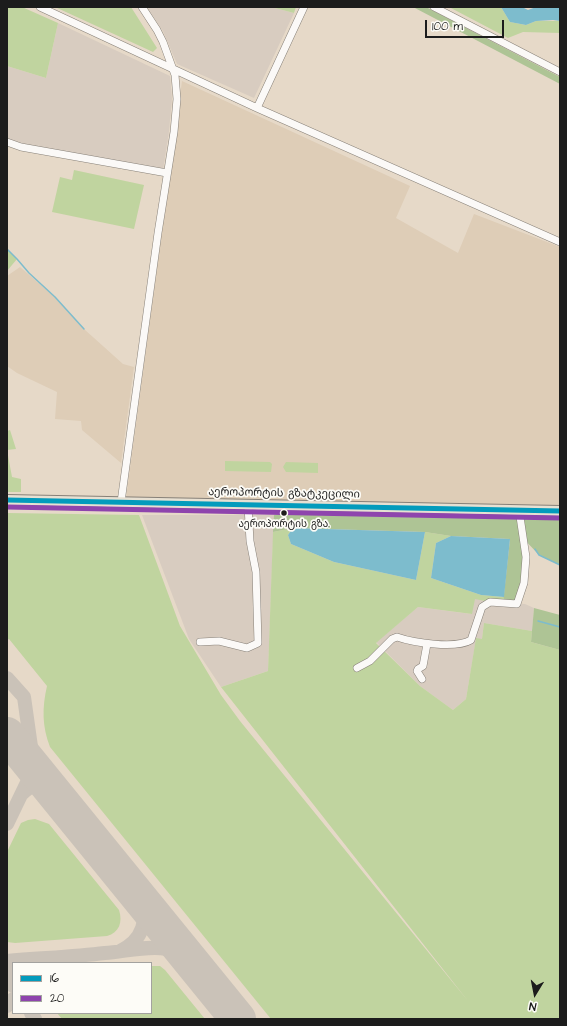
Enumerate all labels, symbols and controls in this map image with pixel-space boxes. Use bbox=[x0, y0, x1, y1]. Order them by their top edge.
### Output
scale bar bbox=[427, 12, 506, 38]
text: 100 m bbox=[432, 18, 463, 35]
street label: აეროპორტის გზატკეცილი bbox=[208, 486, 360, 502]
marker: აეროპორტის გზა. bbox=[279, 508, 289, 518]
place label: აეროპორტის გზა. bbox=[238, 519, 330, 531]
legend bbox=[12, 962, 152, 1014]
text: 16 bbox=[50, 970, 59, 987]
north arrow bbox=[515, 974, 555, 1014]
text: 20 bbox=[50, 990, 64, 1007]
text: N bbox=[528, 998, 538, 1014]

